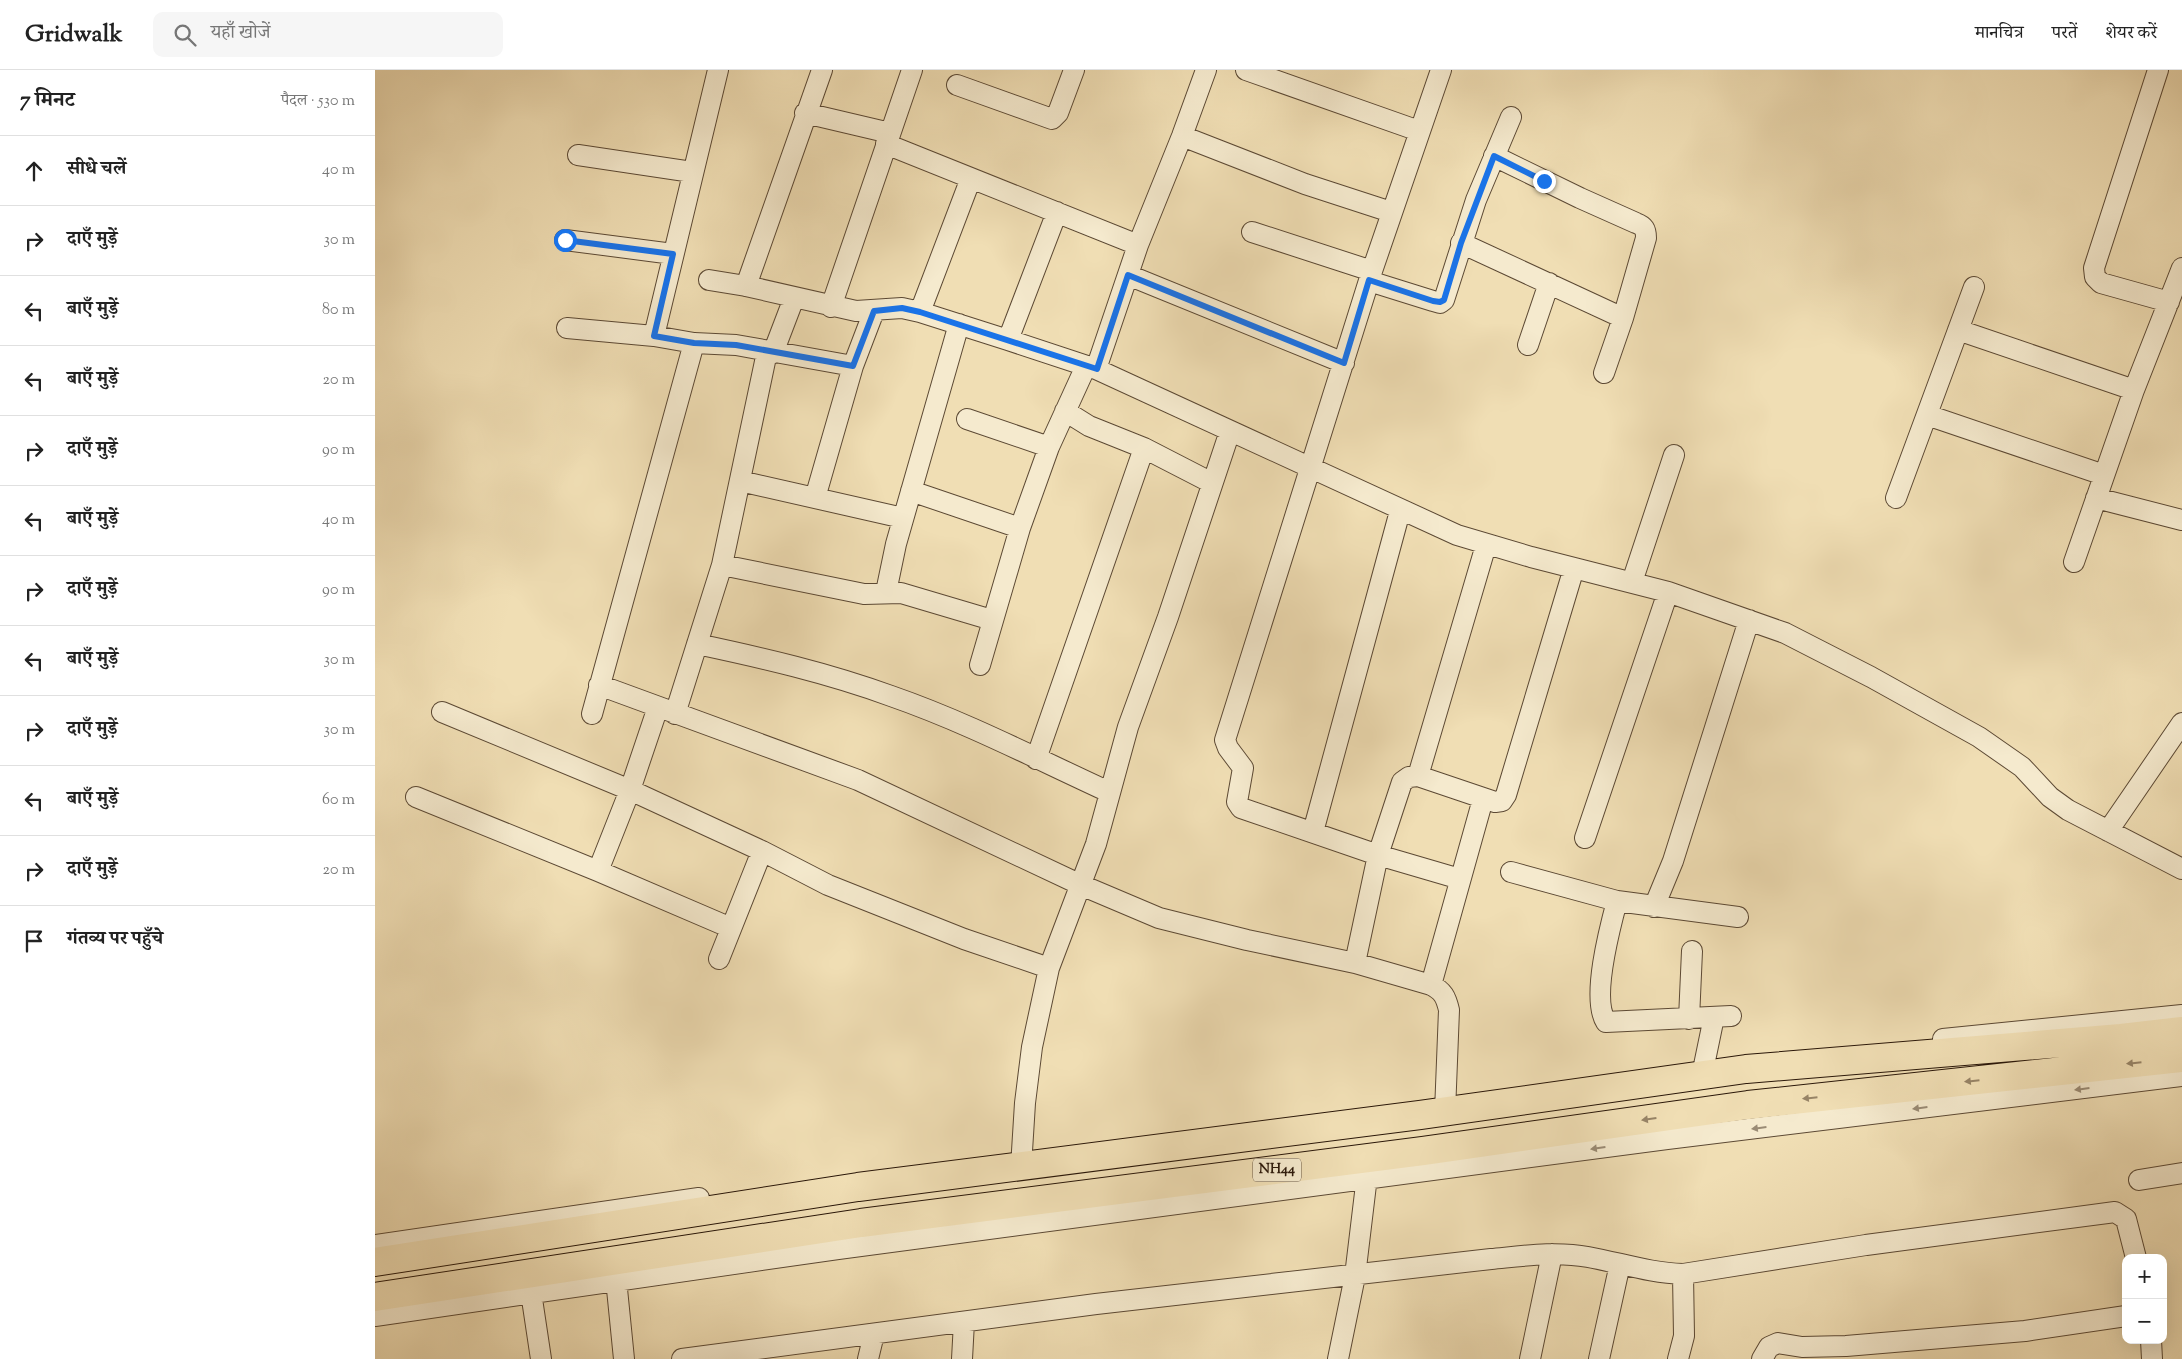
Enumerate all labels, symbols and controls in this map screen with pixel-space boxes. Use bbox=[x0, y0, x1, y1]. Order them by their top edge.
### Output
search box bbox=[153, 12, 503, 57]
text: Gridwalk bbox=[25, 18, 123, 52]
text: यहाँ खोजें bbox=[211, 20, 270, 47]
icon: search bbox=[171, 21, 199, 49]
text: मानचित्र bbox=[1975, 21, 2024, 47]
text: परतें bbox=[2052, 21, 2077, 47]
text: शेयर करें bbox=[2105, 21, 2157, 47]
text: 7 मिनट bbox=[20, 86, 75, 116]
text: पैदल · 530 m bbox=[281, 90, 355, 113]
text: सीधे चलें bbox=[67, 156, 126, 183]
icon: ahead bbox=[20, 157, 48, 185]
text: 40 m bbox=[322, 159, 355, 182]
route end bbox=[1533, 170, 1556, 193]
text: दाएँ मुड़ें bbox=[67, 226, 118, 253]
icon: right bbox=[20, 227, 48, 255]
text: 30 m bbox=[324, 229, 355, 252]
route start bbox=[554, 229, 577, 252]
text: बाएँ मुड़ें bbox=[67, 296, 118, 323]
icon: left bbox=[20, 297, 48, 325]
text: 80 m bbox=[322, 299, 355, 322]
text: बाएँ मुड़ें bbox=[67, 366, 118, 393]
icon: left bbox=[20, 367, 48, 395]
text: 20 m bbox=[322, 369, 355, 392]
text: दाएँ मुड़ें bbox=[67, 436, 118, 463]
icon: right bbox=[20, 437, 48, 465]
text: 90 m bbox=[322, 439, 355, 462]
text: बाएँ मुड़ें bbox=[67, 506, 118, 533]
icon: left bbox=[20, 507, 48, 535]
text: 40 m bbox=[322, 509, 355, 532]
text: दाएँ मुड़ें bbox=[67, 576, 118, 603]
icon: right bbox=[20, 577, 48, 605]
text: 90 m bbox=[322, 579, 355, 602]
text: बाएँ मुड़ें bbox=[67, 646, 118, 673]
icon: left bbox=[20, 647, 48, 675]
text: 30 m bbox=[324, 649, 355, 672]
text: दाएँ मुड़ें bbox=[67, 716, 118, 743]
icon: right bbox=[20, 717, 48, 745]
text: 30 m bbox=[324, 719, 355, 742]
text: बाएँ मुड़ें bbox=[67, 786, 118, 813]
icon: left bbox=[20, 787, 48, 815]
text: 60 m bbox=[322, 789, 355, 812]
text: दाएँ मुड़ें bbox=[67, 856, 118, 883]
icon: right bbox=[20, 857, 48, 885]
text: 20 m bbox=[322, 859, 355, 882]
text: गंतव्य पर पहुँचे bbox=[67, 926, 163, 953]
icon: arrive bbox=[20, 927, 48, 955]
one-way arrow bbox=[2125, 1059, 2141, 1067]
one-way arrow bbox=[1964, 1077, 1980, 1085]
one-way arrow bbox=[2073, 1085, 2089, 1093]
one-way arrow bbox=[1802, 1094, 1818, 1102]
one-way arrow bbox=[1912, 1104, 1928, 1112]
one-way arrow bbox=[1641, 1115, 1657, 1123]
one-way arrow bbox=[1751, 1124, 1767, 1132]
one-way arrow bbox=[1589, 1145, 1605, 1153]
road number: NH44 bbox=[1253, 1158, 1301, 1182]
map controls bbox=[2122, 1254, 2167, 1344]
button: + bbox=[2122, 1254, 2167, 1299]
button: − bbox=[2122, 1299, 2167, 1344]

